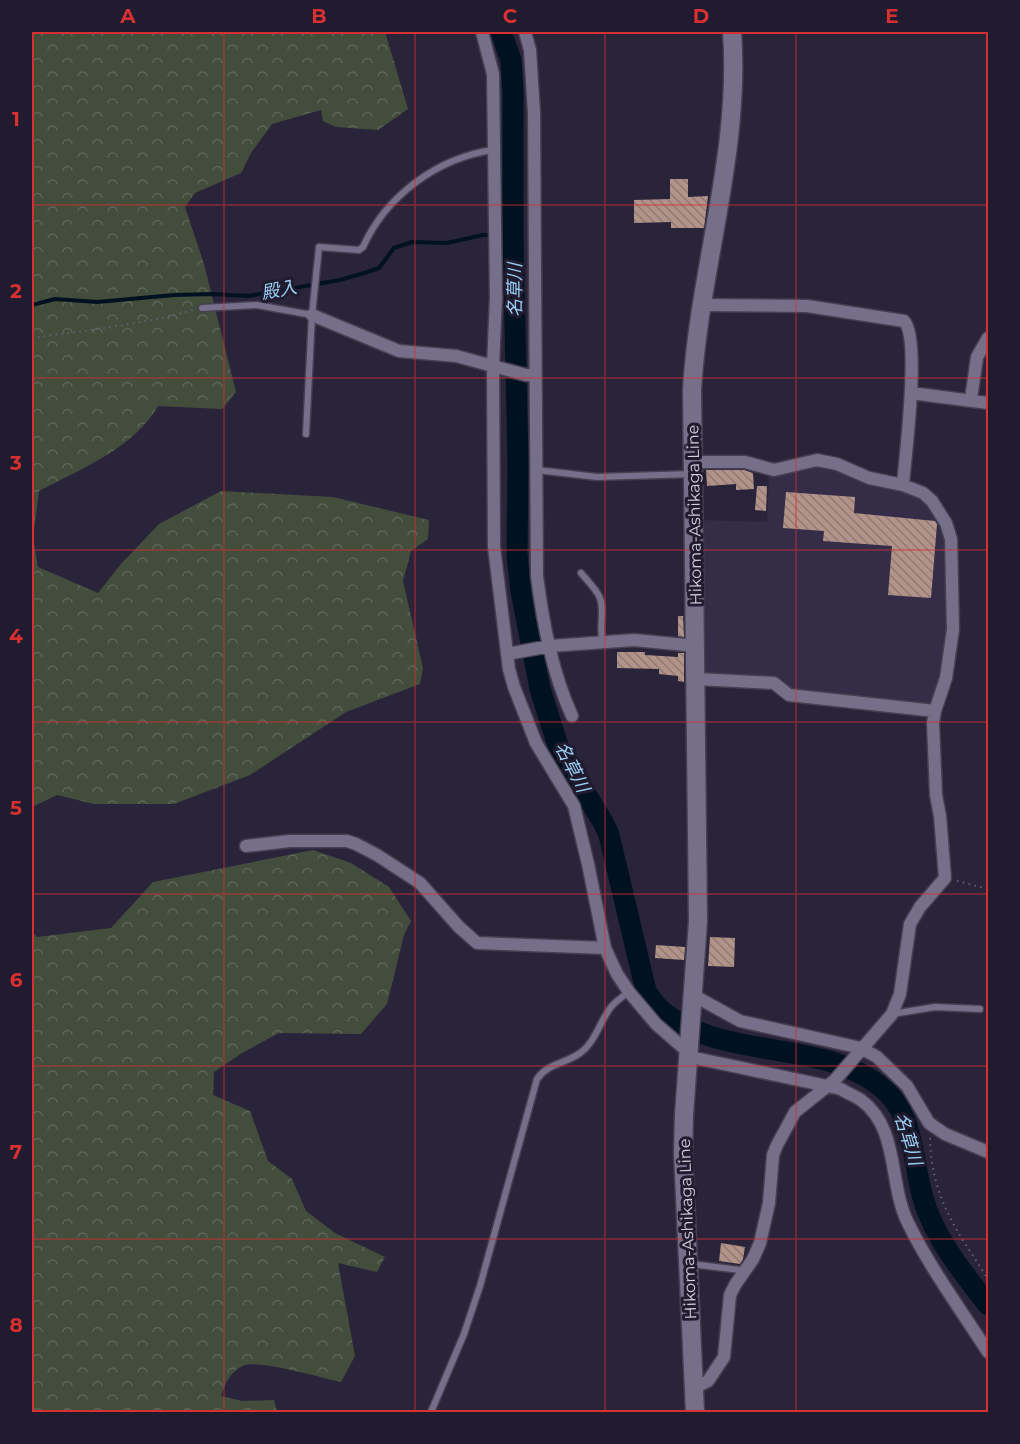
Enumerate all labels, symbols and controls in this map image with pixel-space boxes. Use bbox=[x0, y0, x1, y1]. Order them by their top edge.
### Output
text: A bbox=[119, 4, 136, 28]
text: B bbox=[311, 4, 327, 28]
text: C bbox=[503, 4, 518, 28]
text: D bbox=[693, 4, 709, 28]
text: E bbox=[885, 4, 899, 28]
text: 1 bbox=[12, 107, 20, 131]
water label: 名草川 bbox=[504, 261, 526, 317]
water label: 殿入 bbox=[259, 276, 299, 304]
text: 2 bbox=[10, 279, 22, 303]
street label: Hikoma-Ashikaga Line bbox=[683, 424, 706, 606]
text: 3 bbox=[9, 451, 22, 475]
text: 4 bbox=[9, 624, 23, 648]
water label: 名草川 bbox=[550, 738, 595, 798]
text: 5 bbox=[10, 796, 22, 820]
text: 6 bbox=[10, 968, 23, 992]
water label: 名草川 bbox=[890, 1110, 927, 1170]
street label: Hikoma-Ashikaga Line bbox=[675, 1138, 700, 1320]
text: 7 bbox=[10, 1140, 22, 1164]
text: 8 bbox=[9, 1313, 23, 1337]

